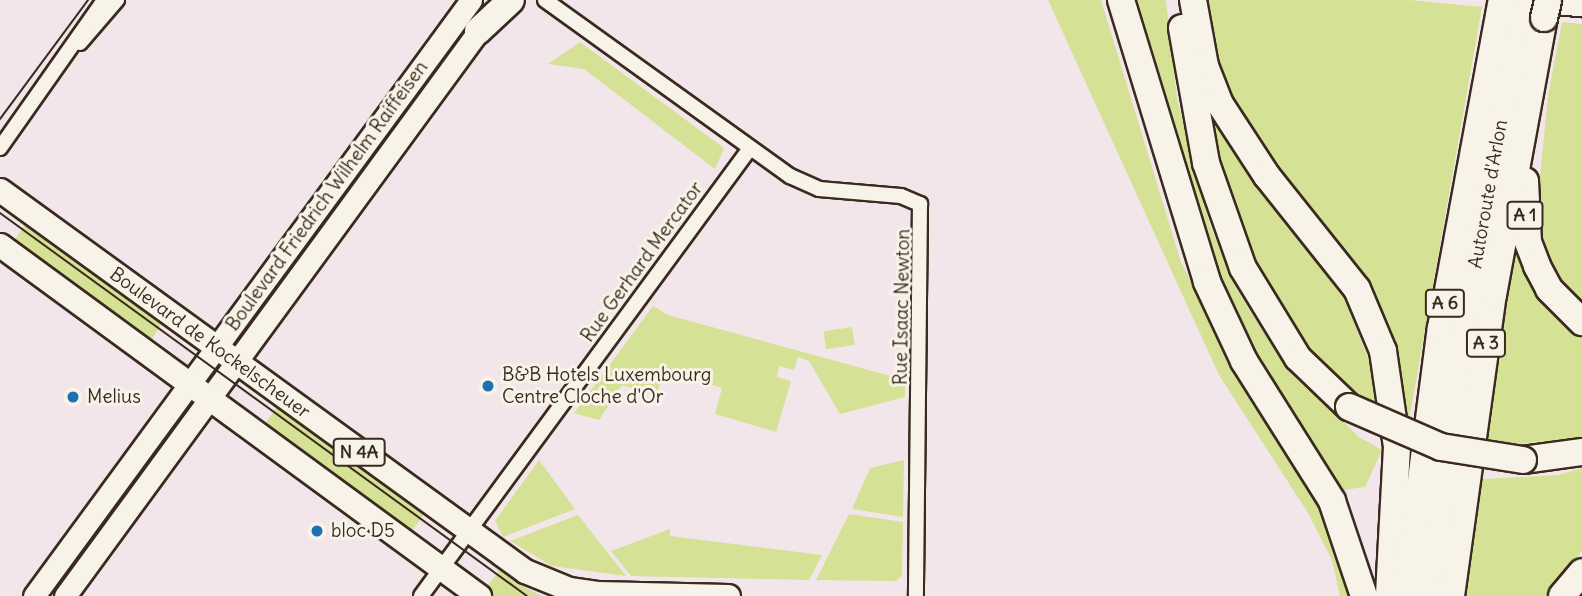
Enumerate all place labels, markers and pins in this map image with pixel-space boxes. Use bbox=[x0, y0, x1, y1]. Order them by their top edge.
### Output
place label: B&B Hotels Luxembourg Centre Cloche d'Or bbox=[502, 364, 711, 408]
marker: B&B Hotels Luxembourg Centre Cloche d'Or bbox=[480, 378, 496, 394]
place label: Melius bbox=[87, 386, 141, 408]
marker: Melius bbox=[65, 389, 81, 405]
place label: bloc D5 bbox=[331, 520, 395, 542]
marker: bloc D5 bbox=[309, 523, 325, 539]

